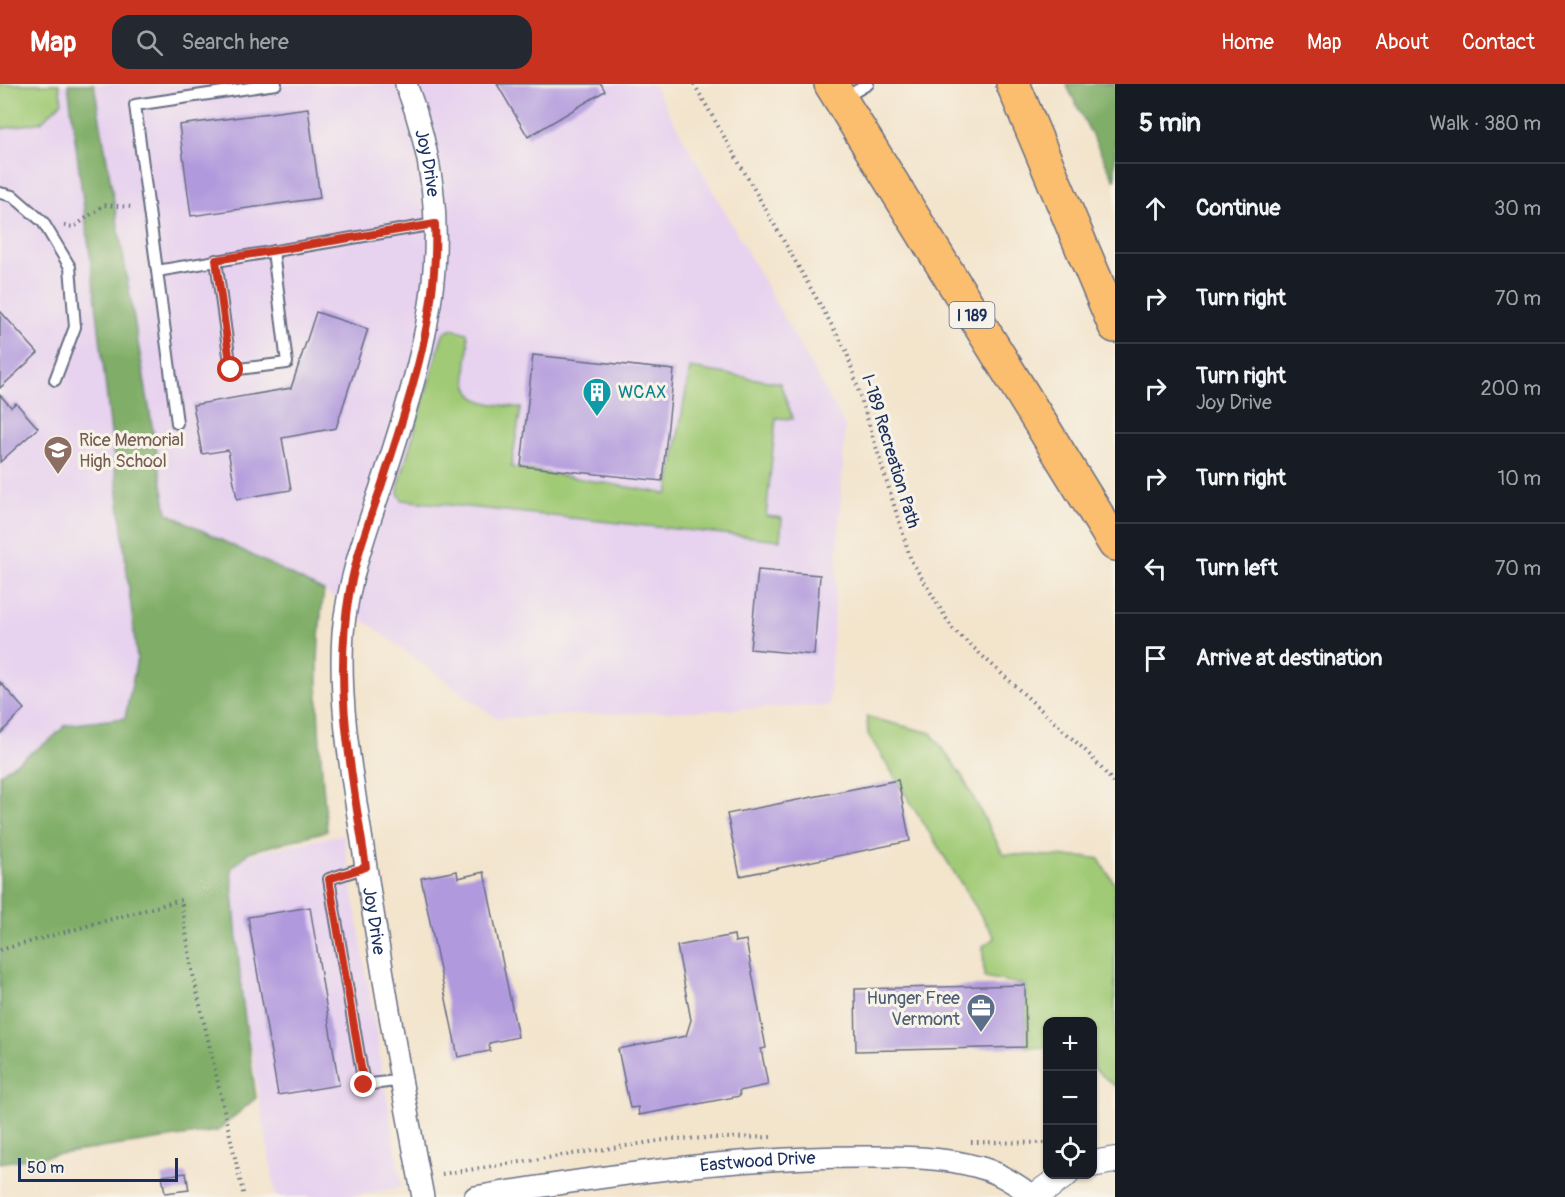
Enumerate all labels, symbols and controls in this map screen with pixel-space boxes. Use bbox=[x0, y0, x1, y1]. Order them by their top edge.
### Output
search box bbox=[112, 15, 532, 69]
text: Map bbox=[30, 25, 76, 60]
icon: search bbox=[133, 26, 166, 59]
text: Search here bbox=[181, 28, 289, 56]
text: Home bbox=[1221, 29, 1274, 56]
text: Map bbox=[1307, 29, 1342, 56]
text: About bbox=[1375, 29, 1429, 56]
text: Contact bbox=[1462, 29, 1535, 56]
text: 5 min bbox=[1139, 107, 1201, 139]
text: Walk · 380 m bbox=[1429, 111, 1541, 136]
street label: Joy Drive bbox=[409, 127, 444, 198]
icon: ahead bbox=[1139, 192, 1172, 225]
text: Continue bbox=[1196, 194, 1280, 222]
text: 30 m bbox=[1494, 196, 1541, 221]
icon: right bbox=[1139, 282, 1172, 315]
text: Turn right bbox=[1196, 284, 1286, 312]
text: 70 m bbox=[1495, 286, 1541, 311]
road number: I 189 bbox=[950, 302, 994, 328]
route start bbox=[217, 356, 243, 382]
text: Turn right bbox=[1196, 362, 1286, 390]
street label: I-189 Recreation Path bbox=[856, 371, 925, 531]
icon: right bbox=[1139, 372, 1172, 405]
building icon: WCAX bbox=[581, 376, 613, 418]
text: 200 m bbox=[1480, 376, 1541, 401]
place label: WCAX bbox=[618, 381, 666, 404]
text: Joy Drive bbox=[1196, 390, 1272, 415]
place label: Rice Memorial High School bbox=[79, 429, 184, 473]
school or university icon: Rice Memorial High School bbox=[42, 434, 74, 476]
icon: right bbox=[1139, 462, 1172, 495]
text: Turn right bbox=[1196, 464, 1286, 492]
text: 10 m bbox=[1497, 466, 1541, 491]
icon: left bbox=[1139, 552, 1172, 585]
text: Turn left bbox=[1196, 554, 1278, 582]
text: 70 m bbox=[1495, 556, 1541, 581]
icon: arrive bbox=[1139, 642, 1172, 675]
text: Arrive at destination bbox=[1196, 644, 1382, 672]
street label: Joy Drive bbox=[357, 885, 391, 957]
place label: Hunger Free Vermont bbox=[866, 987, 961, 1031]
office icon: Hunger Free Vermont bbox=[965, 992, 997, 1034]
map controls bbox=[1043, 1017, 1097, 1179]
button: + bbox=[1043, 1017, 1097, 1071]
route end bbox=[350, 1071, 376, 1097]
button: − bbox=[1043, 1071, 1097, 1125]
button: locate bbox=[1043, 1125, 1097, 1179]
street label: Eastwood Drive bbox=[699, 1147, 816, 1178]
scale bar bbox=[18, 1155, 178, 1182]
text: 50 m bbox=[27, 1158, 64, 1178]

